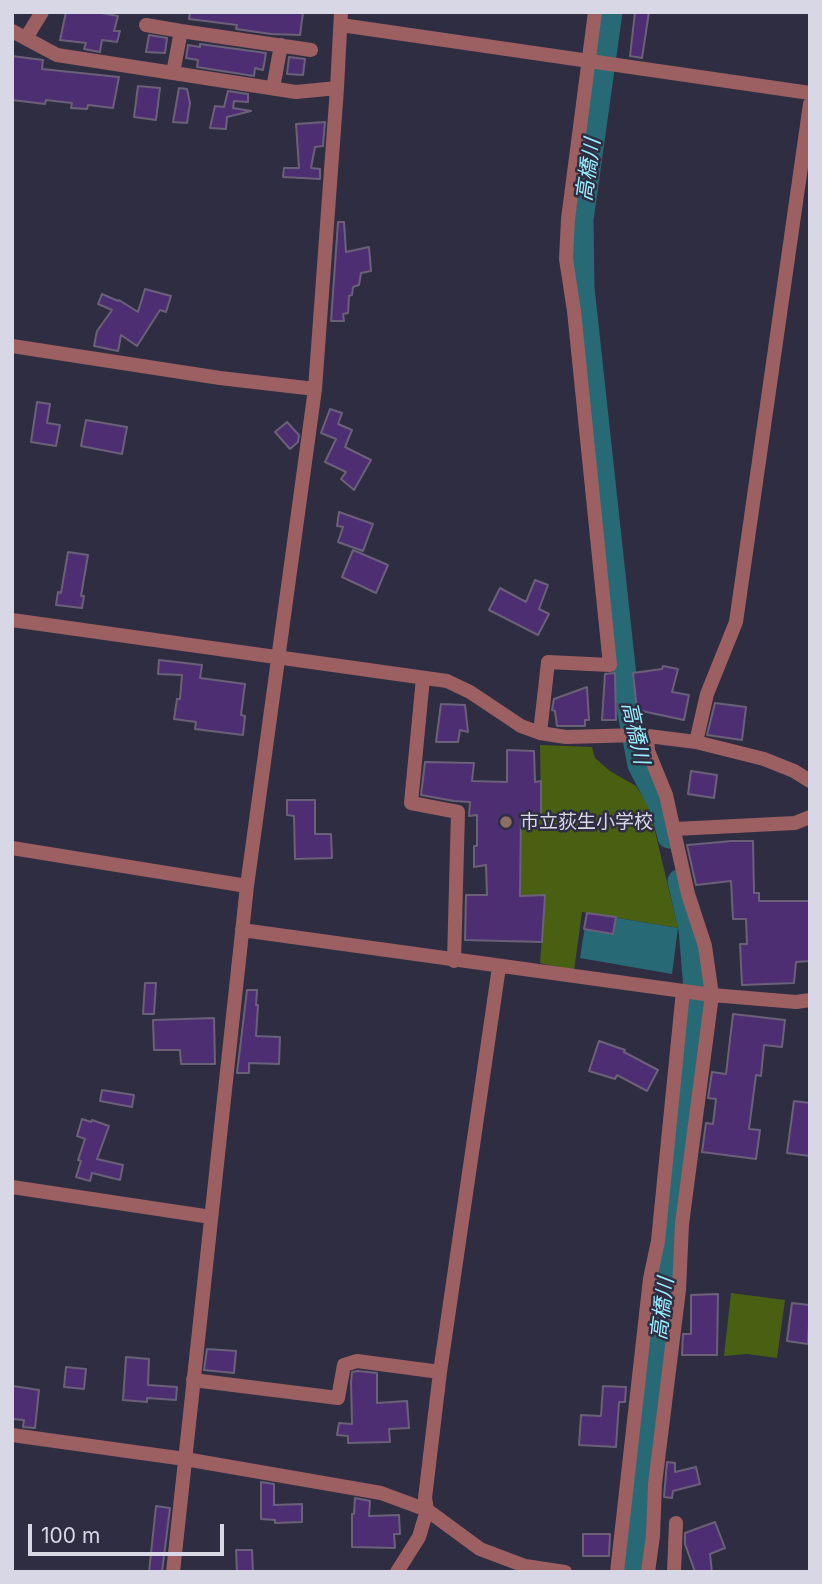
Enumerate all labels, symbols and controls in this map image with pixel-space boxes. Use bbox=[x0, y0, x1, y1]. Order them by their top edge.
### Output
water label: 高橋川 bbox=[572, 137, 606, 203]
water label: 高橋川 bbox=[616, 700, 654, 766]
place label: 市立荻生小学校 bbox=[520, 811, 653, 833]
marker: 市立荻生小学校 bbox=[498, 814, 514, 830]
water label: 高橋川 bbox=[647, 1276, 679, 1342]
scale bar bbox=[32, 1510, 228, 1554]
text: 100 m bbox=[41, 1523, 100, 1548]

